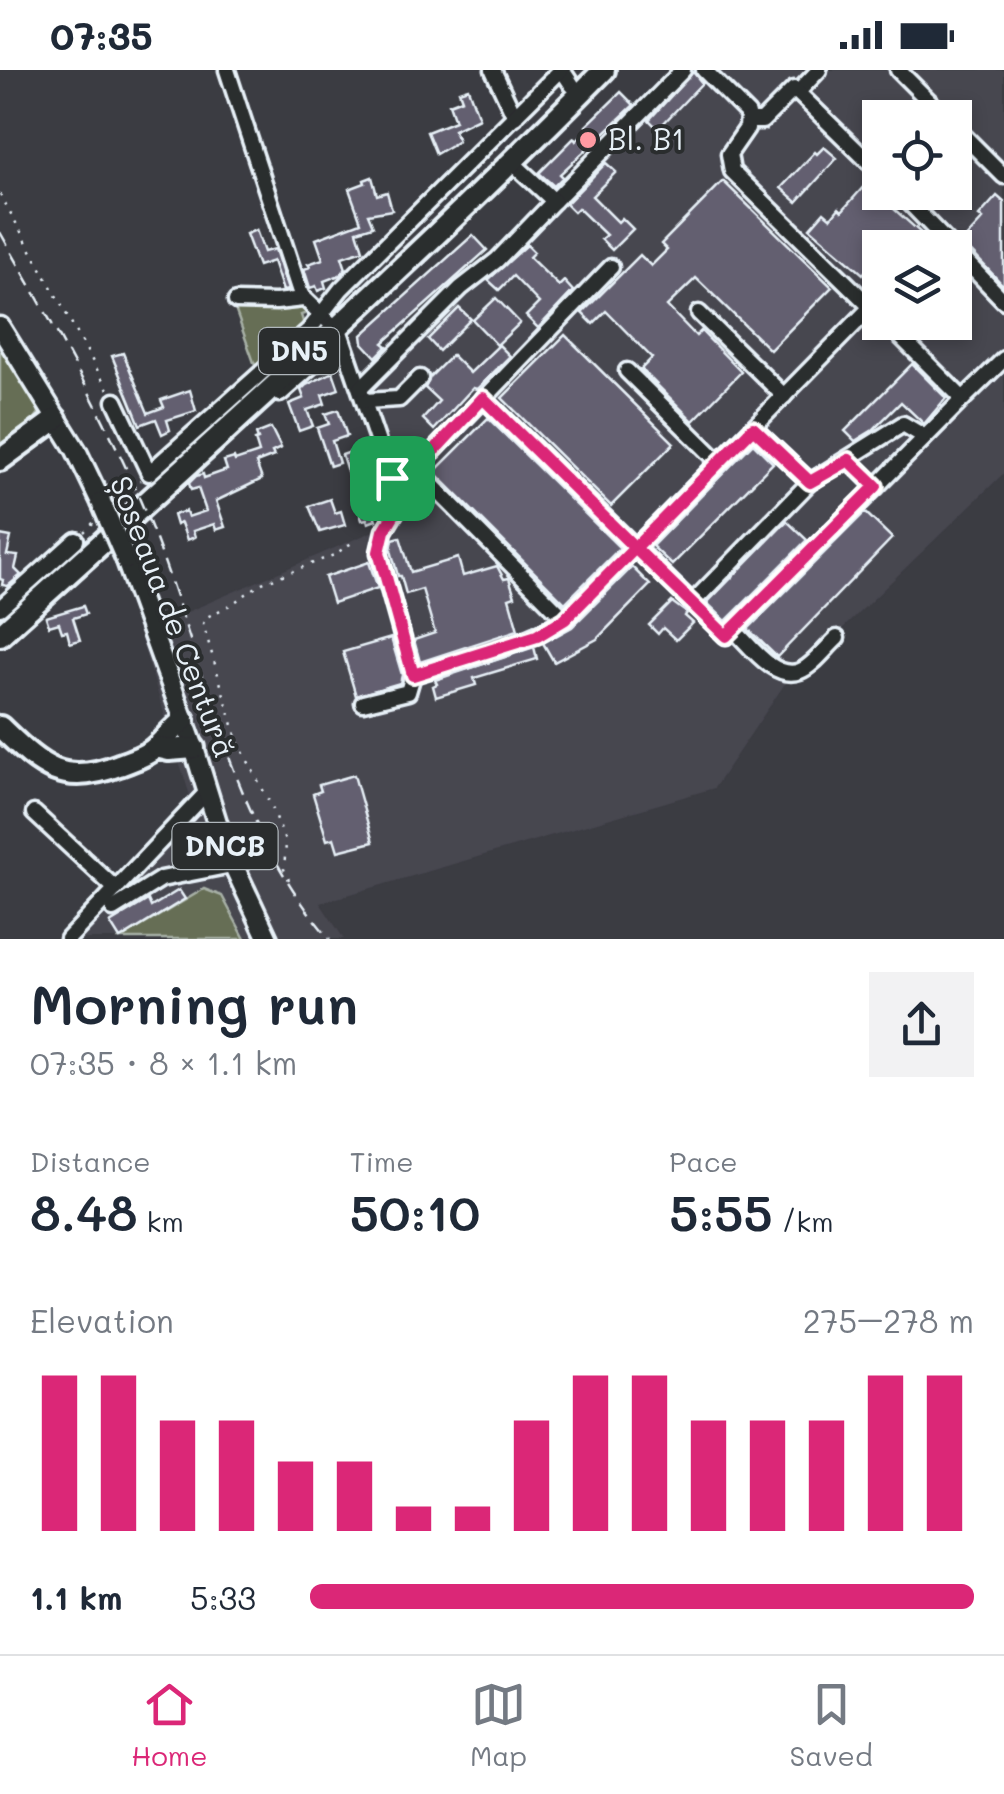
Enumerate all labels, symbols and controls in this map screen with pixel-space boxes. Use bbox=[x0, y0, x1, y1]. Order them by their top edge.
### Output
text: 07:35 bbox=[50, 10, 153, 60]
map controls bbox=[862, 100, 972, 340]
button: locate bbox=[862, 100, 972, 210]
place label: Bl. B1 bbox=[608, 118, 685, 158]
marker: Bl. B1 bbox=[577, 129, 599, 151]
button: layers bbox=[862, 230, 972, 340]
road number: DN5 bbox=[259, 328, 339, 374]
pin bbox=[350, 436, 435, 521]
icon: arrive bbox=[365, 451, 420, 506]
street label: Șoseaua de Centură bbox=[101, 470, 246, 763]
road number: DNCB bbox=[172, 823, 278, 869]
text: Morning run bbox=[30, 967, 358, 1039]
button: share bbox=[869, 972, 974, 1077]
text: 07:35 · 8 × 1.1 km bbox=[30, 1041, 297, 1083]
text: Distance bbox=[30, 1143, 151, 1179]
text: Time bbox=[350, 1143, 413, 1179]
text: Pace bbox=[669, 1143, 738, 1179]
text: 8.48 bbox=[30, 1179, 138, 1245]
text: 50:10 bbox=[350, 1179, 480, 1245]
text: 5:55 bbox=[669, 1179, 773, 1245]
text: km bbox=[138, 1203, 184, 1239]
text: /km bbox=[773, 1203, 834, 1239]
text: Elevation bbox=[30, 1299, 174, 1341]
text: 275–278 m bbox=[803, 1299, 974, 1341]
text: 1.1 km bbox=[30, 1576, 122, 1618]
text: 5:33 bbox=[190, 1576, 256, 1618]
tab: Home bbox=[131, 1677, 207, 1773]
tab: Map bbox=[470, 1677, 527, 1773]
tab: Saved bbox=[790, 1677, 873, 1773]

